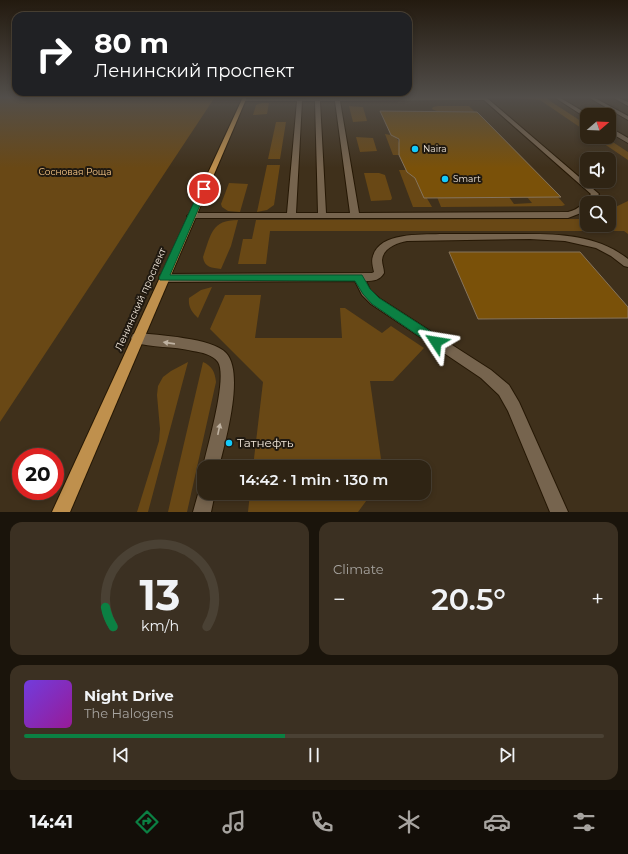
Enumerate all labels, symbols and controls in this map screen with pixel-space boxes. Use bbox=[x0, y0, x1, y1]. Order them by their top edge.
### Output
text: 80 m bbox=[94, 26, 169, 60]
icon: right bbox=[28, 28, 80, 80]
text: Ленинский проспект bbox=[94, 60, 294, 82]
north arrow bbox=[580, 108, 616, 144]
map controls bbox=[580, 108, 616, 232]
place label: Naira bbox=[423, 143, 447, 154]
marker: Naira bbox=[410, 144, 420, 154]
button: sound bbox=[580, 152, 616, 188]
park label: Сосновая Роща bbox=[39, 166, 111, 177]
pin bbox=[187, 172, 221, 206]
place label: Smart bbox=[453, 173, 481, 184]
marker: Smart bbox=[440, 174, 450, 184]
icon: arrive bbox=[193, 178, 215, 200]
button: search bbox=[580, 196, 616, 232]
street label: Ленинский проспект bbox=[112, 246, 169, 353]
position arrow bbox=[415, 321, 457, 363]
one-way arrow bbox=[163, 340, 175, 346]
one-way arrow bbox=[217, 423, 223, 435]
place label: Татнефть bbox=[237, 435, 294, 450]
marker: Татнефть bbox=[224, 438, 234, 448]
speed limit sign: 20 bbox=[12, 448, 64, 500]
text: 14:42 · 1 min · 130 m bbox=[240, 470, 388, 489]
text: Climate bbox=[333, 561, 384, 577]
text: 13 bbox=[139, 569, 180, 619]
text: 20.5° bbox=[431, 581, 506, 618]
text: − bbox=[333, 586, 346, 613]
text: + bbox=[591, 586, 604, 613]
text: km/h bbox=[140, 616, 179, 634]
text: Night Drive bbox=[84, 686, 174, 705]
text: The Halogens bbox=[84, 705, 173, 721]
icon: previous bbox=[110, 744, 132, 766]
icon: pause bbox=[303, 744, 325, 766]
icon: next bbox=[496, 744, 518, 766]
icon: directions bbox=[133, 808, 161, 836]
icon: music bbox=[220, 808, 248, 836]
icon: phone bbox=[308, 808, 336, 836]
icon: climate bbox=[395, 808, 423, 836]
icon: car bbox=[483, 808, 511, 836]
icon: filters bbox=[570, 808, 598, 836]
text: 14:41 bbox=[30, 811, 73, 833]

